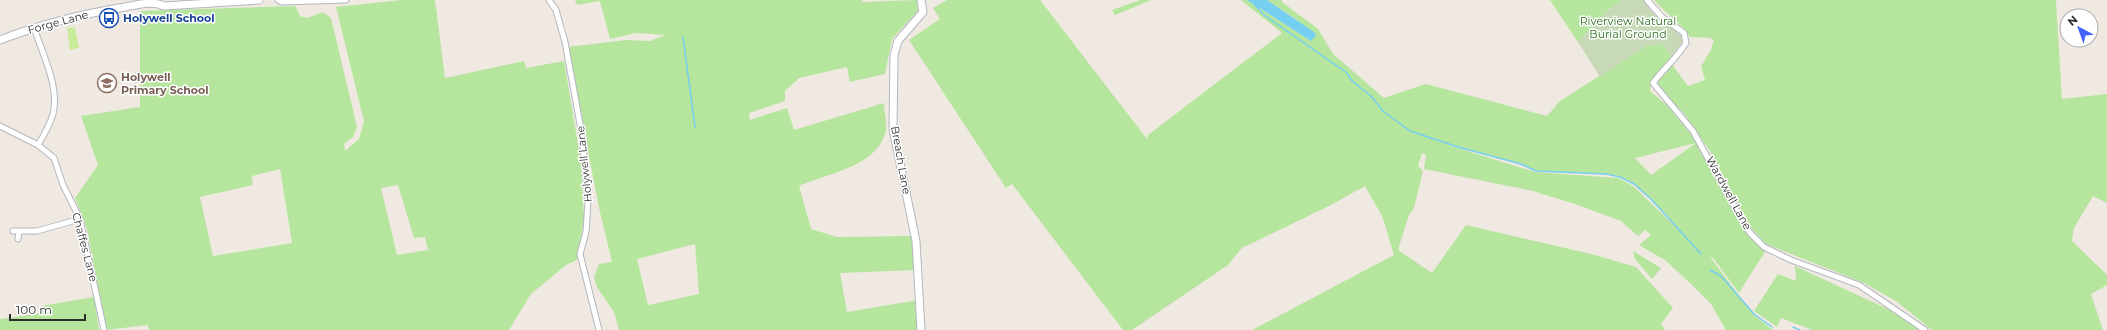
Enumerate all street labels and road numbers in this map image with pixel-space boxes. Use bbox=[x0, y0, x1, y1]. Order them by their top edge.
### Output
street label: Forge Lane bbox=[26, 7, 90, 37]
street label: Holywell Lane bbox=[573, 125, 595, 203]
street label: Breach Lane bbox=[888, 125, 914, 196]
street label: Wardwell Lane bbox=[1703, 154, 1755, 232]
street label: Chaffes Lane bbox=[69, 211, 101, 283]

